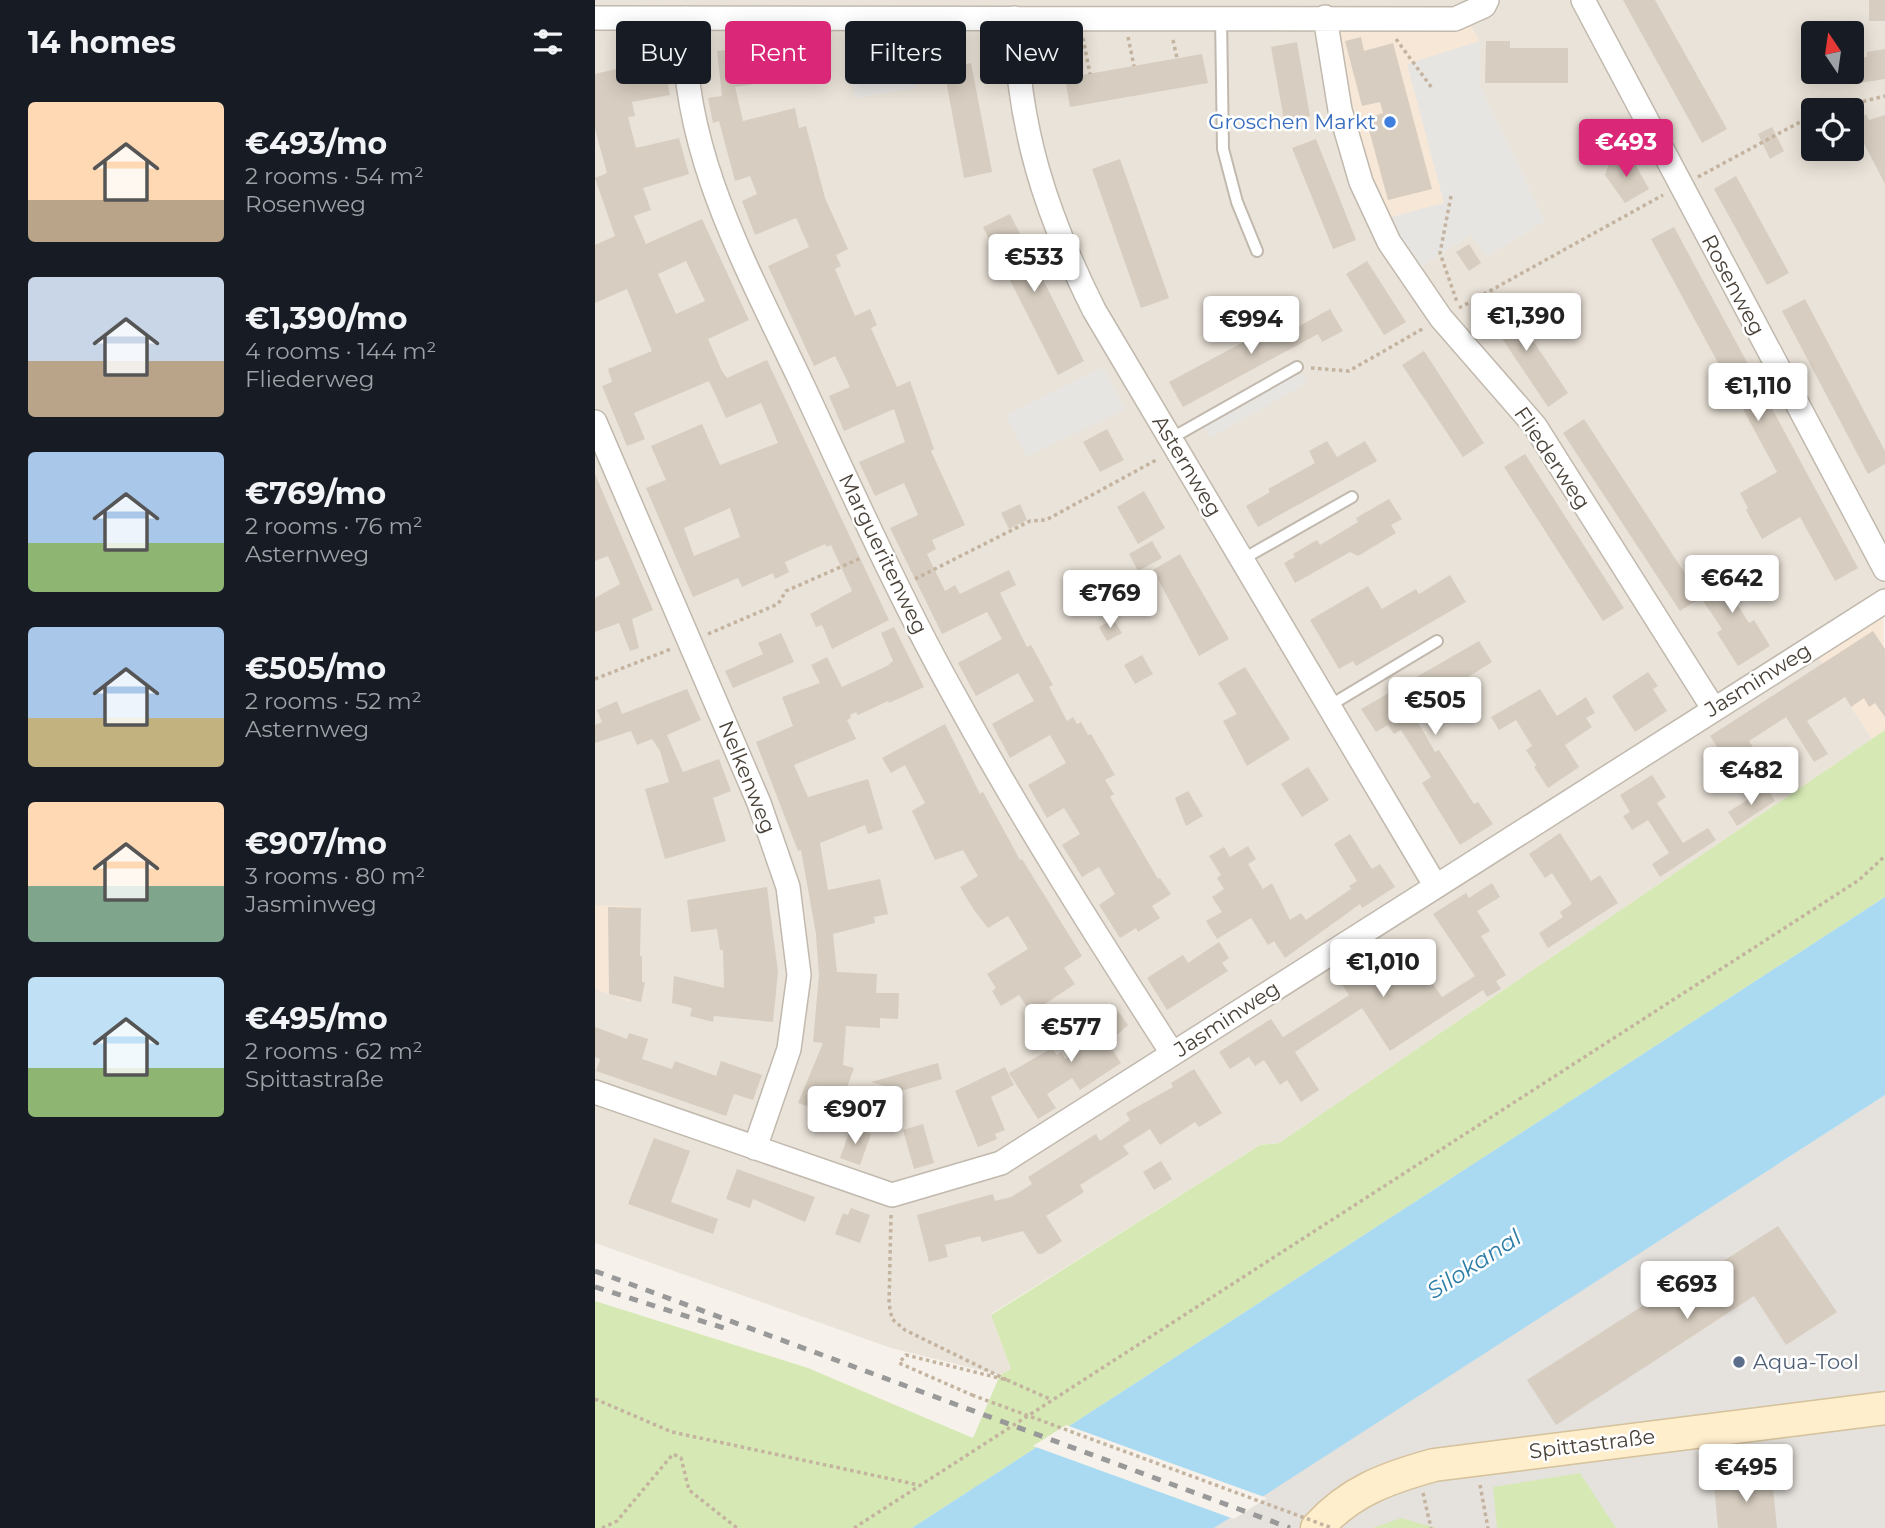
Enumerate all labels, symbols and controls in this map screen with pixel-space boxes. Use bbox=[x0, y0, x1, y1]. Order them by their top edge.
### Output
chip: Buy bbox=[616, 21, 711, 84]
chip: Rent bbox=[725, 21, 831, 84]
chip: Filters bbox=[845, 21, 966, 84]
chip: New bbox=[980, 21, 1083, 84]
north arrow bbox=[1801, 21, 1864, 84]
map controls bbox=[1801, 21, 1864, 161]
icon: filters bbox=[529, 23, 567, 61]
text: 14 homes bbox=[28, 24, 176, 61]
button: locate bbox=[1801, 98, 1864, 161]
place label: Groschen Markt bbox=[1208, 109, 1376, 134]
marker: Groschen Markt bbox=[1382, 114, 1398, 130]
pin: €493 bbox=[1585, 120, 1667, 179]
text: €493/mo bbox=[245, 125, 387, 162]
text: €493 bbox=[1595, 128, 1657, 156]
icon: home bbox=[84, 130, 168, 214]
text: 2 rooms · 54 m² bbox=[245, 162, 424, 190]
text: Rosenweg bbox=[245, 190, 366, 218]
street label: Rosenweg bbox=[1696, 230, 1770, 339]
pin: €533 bbox=[993, 234, 1075, 294]
text: €533 bbox=[1004, 243, 1064, 271]
pin: €1,390 bbox=[1469, 294, 1583, 353]
pin: €994 bbox=[1210, 296, 1292, 356]
text: €1,390/mo bbox=[245, 300, 407, 337]
text: €1,390 bbox=[1487, 302, 1565, 330]
icon: home bbox=[84, 305, 168, 389]
text: €994 bbox=[1219, 305, 1283, 333]
text: 4 rooms · 144 m² bbox=[245, 337, 437, 365]
pin: €1,110 bbox=[1701, 364, 1815, 423]
text: Fliederweg bbox=[245, 365, 374, 393]
text: €1,110 bbox=[1724, 372, 1792, 400]
street label: Fliederweg bbox=[1509, 402, 1596, 514]
street label: Asternweg bbox=[1147, 411, 1227, 521]
street label: Margueritenweg bbox=[834, 469, 933, 638]
text: €769/mo bbox=[245, 475, 386, 512]
icon: home bbox=[84, 480, 168, 564]
text: 2 rooms · 76 m² bbox=[245, 512, 423, 540]
text: Asternweg bbox=[245, 540, 369, 568]
pin: €642 bbox=[1691, 556, 1773, 615]
text: €642 bbox=[1701, 564, 1763, 592]
pin: €769 bbox=[1069, 570, 1151, 630]
text: €769 bbox=[1079, 579, 1141, 607]
street label: Jasminweg bbox=[1699, 637, 1815, 723]
text: €505/mo bbox=[245, 650, 386, 687]
icon: home bbox=[84, 655, 168, 739]
pin: €505 bbox=[1394, 678, 1476, 737]
text: €505 bbox=[1404, 686, 1466, 714]
text: 2 rooms · 52 m² bbox=[245, 687, 422, 715]
text: Asternweg bbox=[245, 715, 369, 743]
street label: Nelkenweg bbox=[714, 717, 781, 837]
pin: €482 bbox=[1710, 748, 1792, 807]
text: €482 bbox=[1719, 756, 1783, 784]
text: €907/mo bbox=[245, 825, 387, 862]
icon: home bbox=[84, 830, 168, 914]
text: 3 rooms · 80 m² bbox=[245, 862, 425, 890]
text: Jasminweg bbox=[245, 890, 377, 918]
pin: €1,010 bbox=[1326, 940, 1440, 999]
text: €1,010 bbox=[1346, 948, 1420, 976]
street label: Jasminweg bbox=[1169, 975, 1284, 1062]
text: €495/mo bbox=[245, 1000, 388, 1037]
pin: €577 bbox=[1030, 1004, 1112, 1064]
icon: home bbox=[84, 1005, 168, 1089]
text: €577 bbox=[1041, 1013, 1101, 1041]
text: 2 rooms · 62 m² bbox=[245, 1037, 423, 1065]
text: Spittastraße bbox=[245, 1065, 384, 1093]
pin: €907 bbox=[814, 1086, 896, 1146]
text: €907 bbox=[824, 1095, 886, 1123]
water label: Silokanal bbox=[1421, 1223, 1527, 1305]
pin: €693 bbox=[1646, 1262, 1728, 1321]
text: €693 bbox=[1657, 1270, 1717, 1298]
place label: Aqua-Tool bbox=[1753, 1349, 1859, 1374]
marker: Aqua-Tool bbox=[1731, 1354, 1747, 1370]
street label: Spittastraße bbox=[1527, 1423, 1656, 1464]
pin: €495 bbox=[1705, 1444, 1787, 1504]
text: €495 bbox=[1715, 1453, 1777, 1481]

